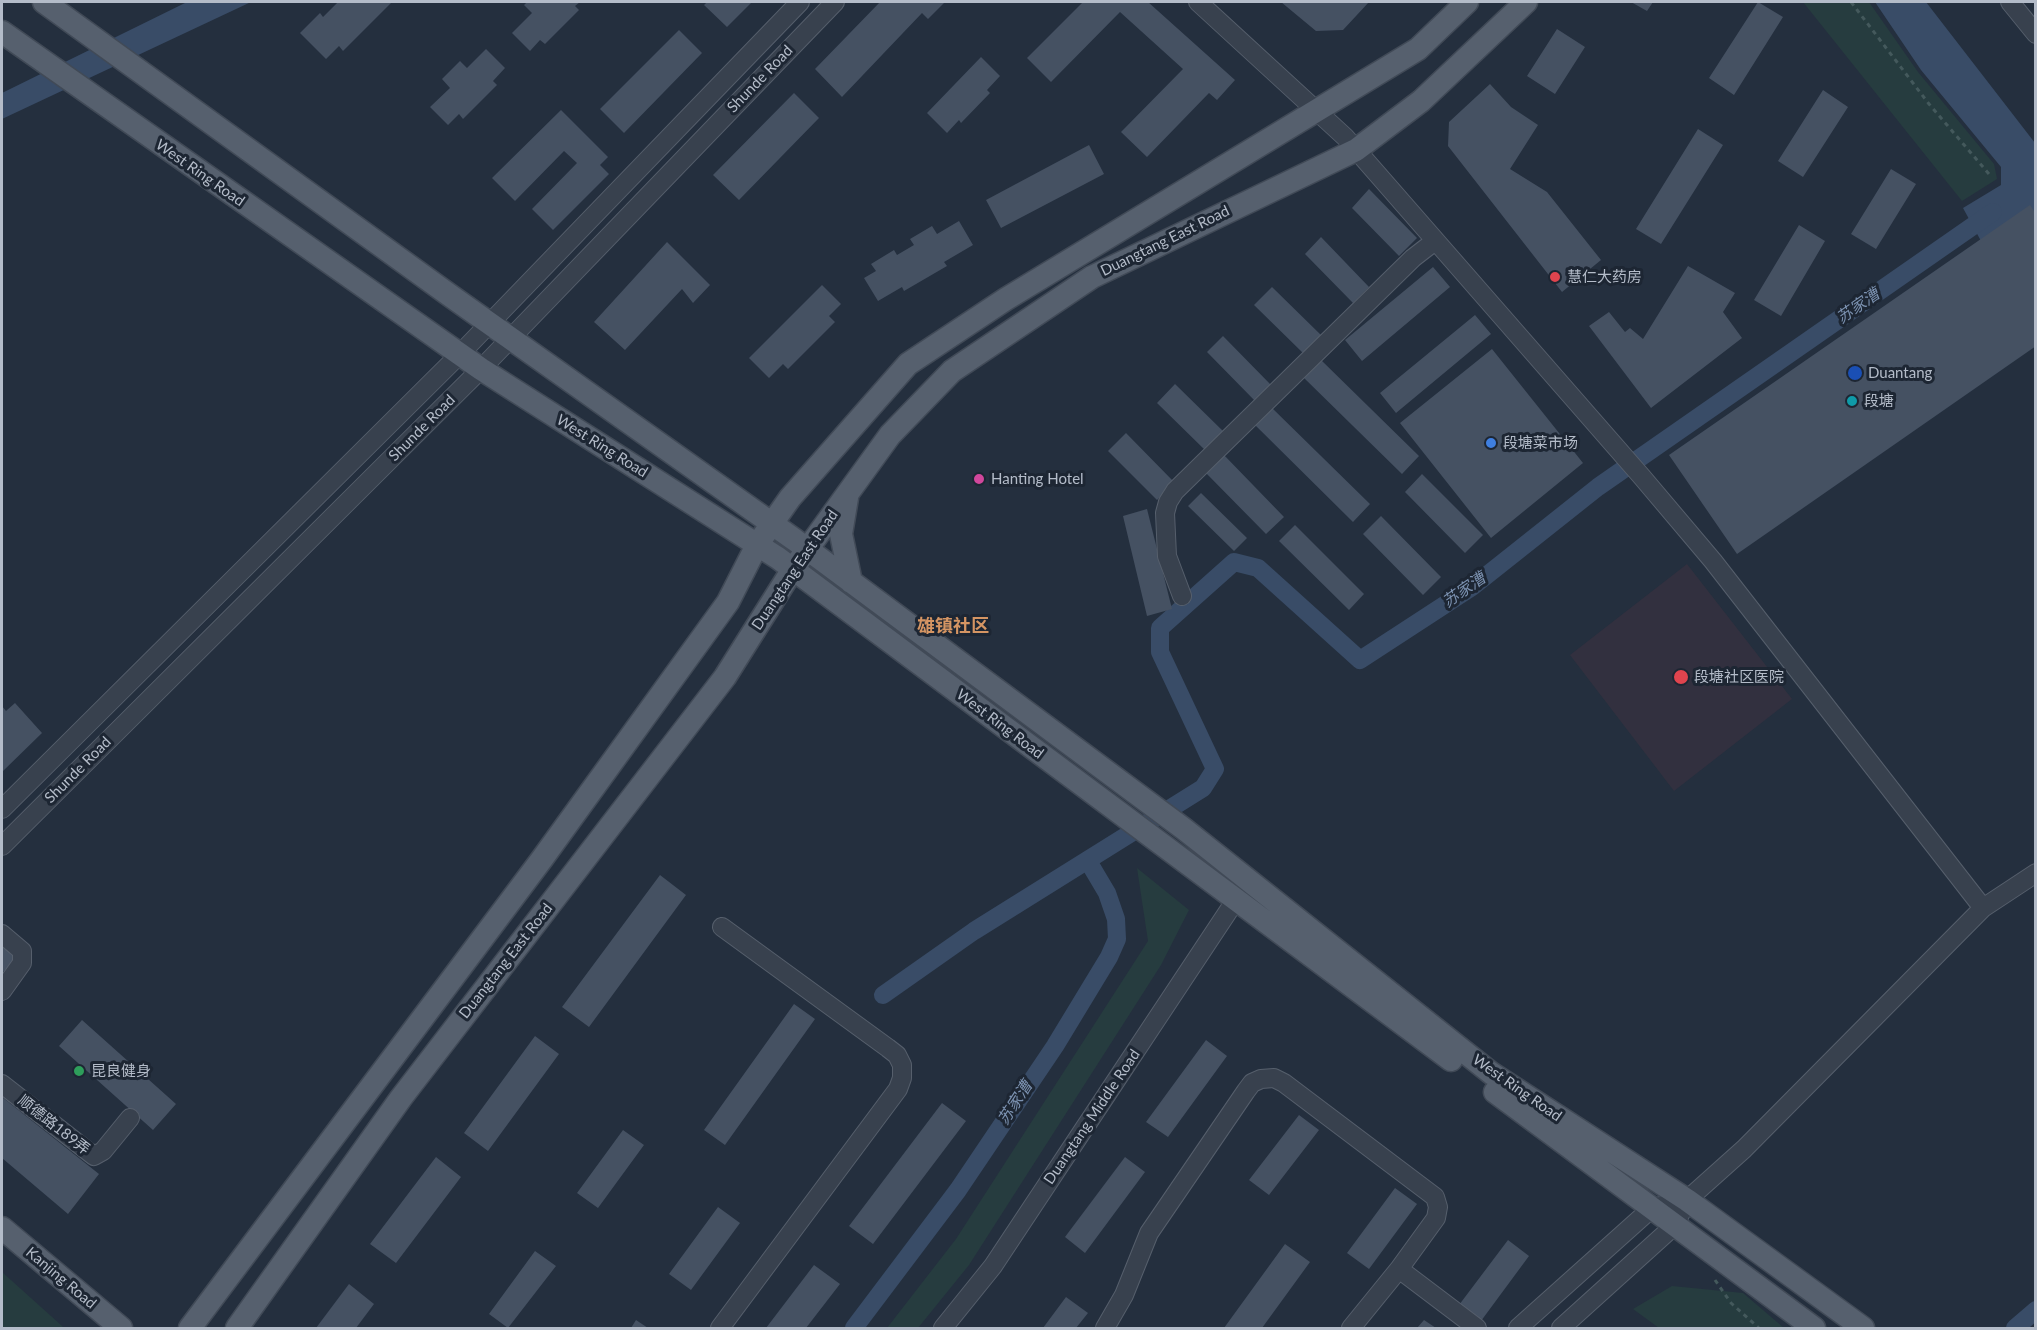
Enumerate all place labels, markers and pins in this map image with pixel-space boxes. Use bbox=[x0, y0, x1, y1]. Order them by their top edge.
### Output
place label: 慧仁大药房 bbox=[1567, 268, 1642, 286]
marker: 慧仁大药房 bbox=[1548, 270, 1562, 284]
marker: Duantang bbox=[1846, 364, 1864, 382]
place label: Duantang bbox=[1868, 364, 1932, 382]
place label: 段塘 bbox=[1864, 392, 1894, 410]
marker: 段塘 bbox=[1845, 394, 1859, 408]
place label: 段塘菜市场 bbox=[1503, 434, 1578, 452]
marker: 段塘菜市场 bbox=[1484, 436, 1498, 450]
place label: Hanting Hotel bbox=[991, 470, 1084, 488]
marker: Hanting Hotel bbox=[972, 472, 986, 486]
marker: 段塘社区医院 bbox=[1672, 668, 1690, 686]
place label: 段塘社区医院 bbox=[1694, 668, 1784, 686]
place label: 昆良健身 bbox=[91, 1062, 151, 1080]
marker: 昆良健身 bbox=[72, 1064, 86, 1078]

